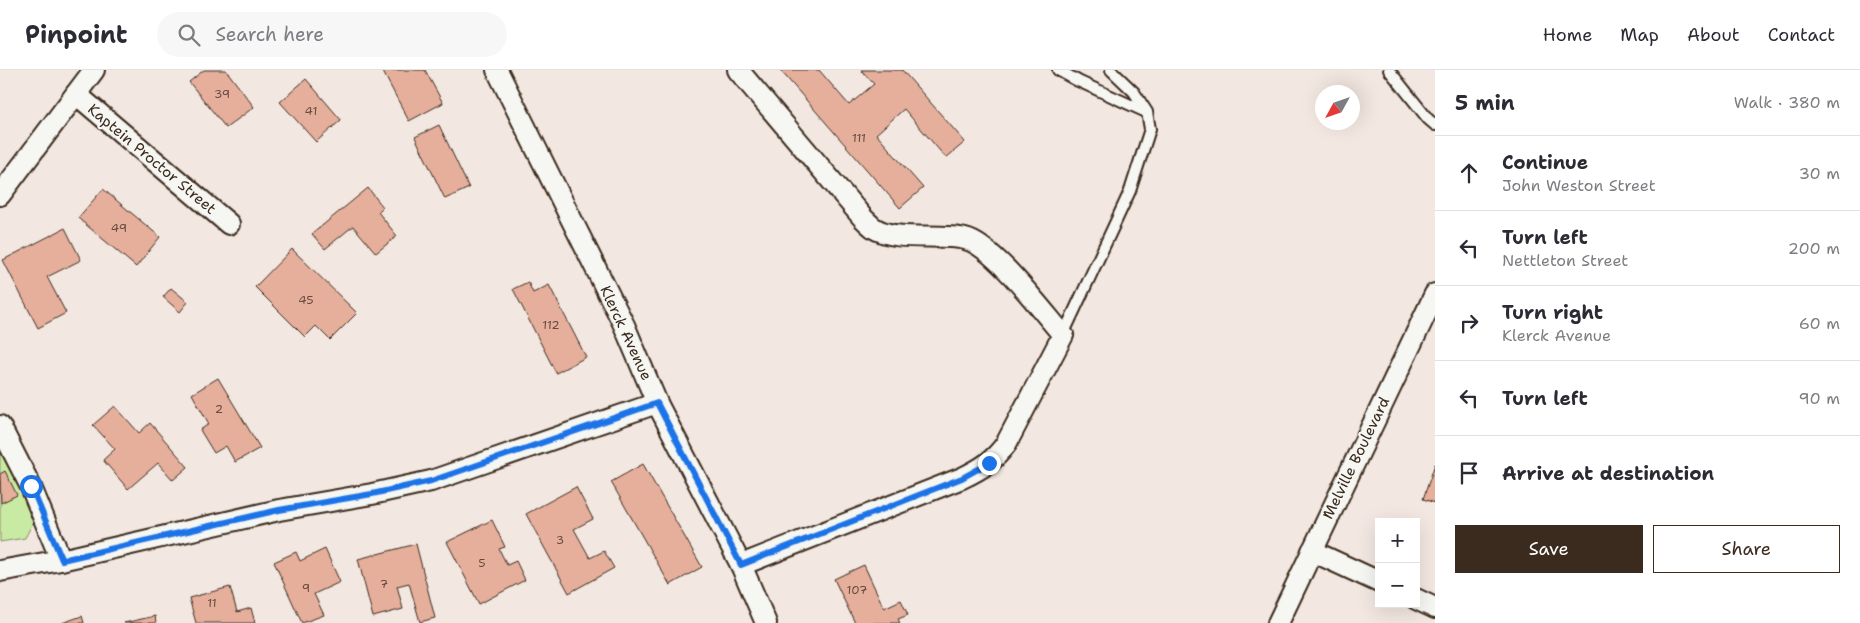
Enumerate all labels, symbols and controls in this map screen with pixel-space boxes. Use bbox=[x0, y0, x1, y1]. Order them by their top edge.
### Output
search box bbox=[157, 12, 507, 57]
text: Pinpoint bbox=[25, 19, 127, 51]
icon: search bbox=[175, 21, 203, 49]
text: Search here bbox=[215, 22, 324, 47]
text: Home bbox=[1543, 23, 1592, 47]
text: Map bbox=[1620, 23, 1659, 47]
text: About bbox=[1687, 23, 1740, 47]
text: Contact bbox=[1768, 23, 1835, 47]
north arrow bbox=[1315, 85, 1360, 130]
house number: 39 bbox=[214, 86, 230, 102]
text: 5 min bbox=[1455, 89, 1515, 117]
text: Walk · 380 m bbox=[1734, 92, 1840, 113]
street label: Kaptein Proctor Street bbox=[84, 99, 220, 219]
house number: 41 bbox=[305, 103, 317, 119]
house number: 111 bbox=[852, 130, 866, 146]
text: Continue bbox=[1502, 150, 1588, 175]
icon: ahead bbox=[1455, 159, 1483, 187]
text: 30 m bbox=[1799, 163, 1840, 184]
text: John Weston Street bbox=[1502, 175, 1656, 196]
house number: 49 bbox=[111, 220, 127, 236]
text: Turn left bbox=[1502, 225, 1588, 250]
icon: left bbox=[1455, 234, 1483, 262]
text: 200 m bbox=[1788, 238, 1840, 259]
text: Nettleton Street bbox=[1502, 250, 1628, 271]
street label: Klerck Avenue bbox=[595, 282, 657, 384]
house number: 45 bbox=[298, 292, 314, 308]
text: Turn right bbox=[1502, 300, 1603, 325]
icon: right bbox=[1455, 309, 1483, 337]
text: 60 m bbox=[1799, 313, 1840, 334]
house number: 112 bbox=[542, 317, 560, 333]
text: Klerck Avenue bbox=[1502, 325, 1611, 346]
icon: left bbox=[1455, 384, 1483, 412]
text: Turn left bbox=[1502, 386, 1588, 411]
text: 90 m bbox=[1799, 388, 1840, 409]
street label: Melville Boulevard bbox=[1318, 393, 1394, 522]
house number: 2 bbox=[215, 401, 223, 417]
route end bbox=[978, 452, 1001, 475]
icon: arrive bbox=[1455, 459, 1483, 487]
text: Arrive at destination bbox=[1502, 461, 1714, 486]
route start bbox=[20, 475, 43, 498]
map controls bbox=[1375, 518, 1420, 608]
button: + bbox=[1375, 518, 1420, 563]
button: Save bbox=[1455, 525, 1643, 573]
button: Share bbox=[1653, 525, 1840, 573]
house number: 3 bbox=[556, 532, 564, 548]
house number: 5 bbox=[478, 555, 486, 571]
button: − bbox=[1375, 563, 1420, 608]
house number: 7 bbox=[380, 576, 388, 592]
house number: 9 bbox=[302, 580, 310, 596]
house number: 107 bbox=[847, 582, 867, 598]
house number: 11 bbox=[207, 595, 217, 611]

